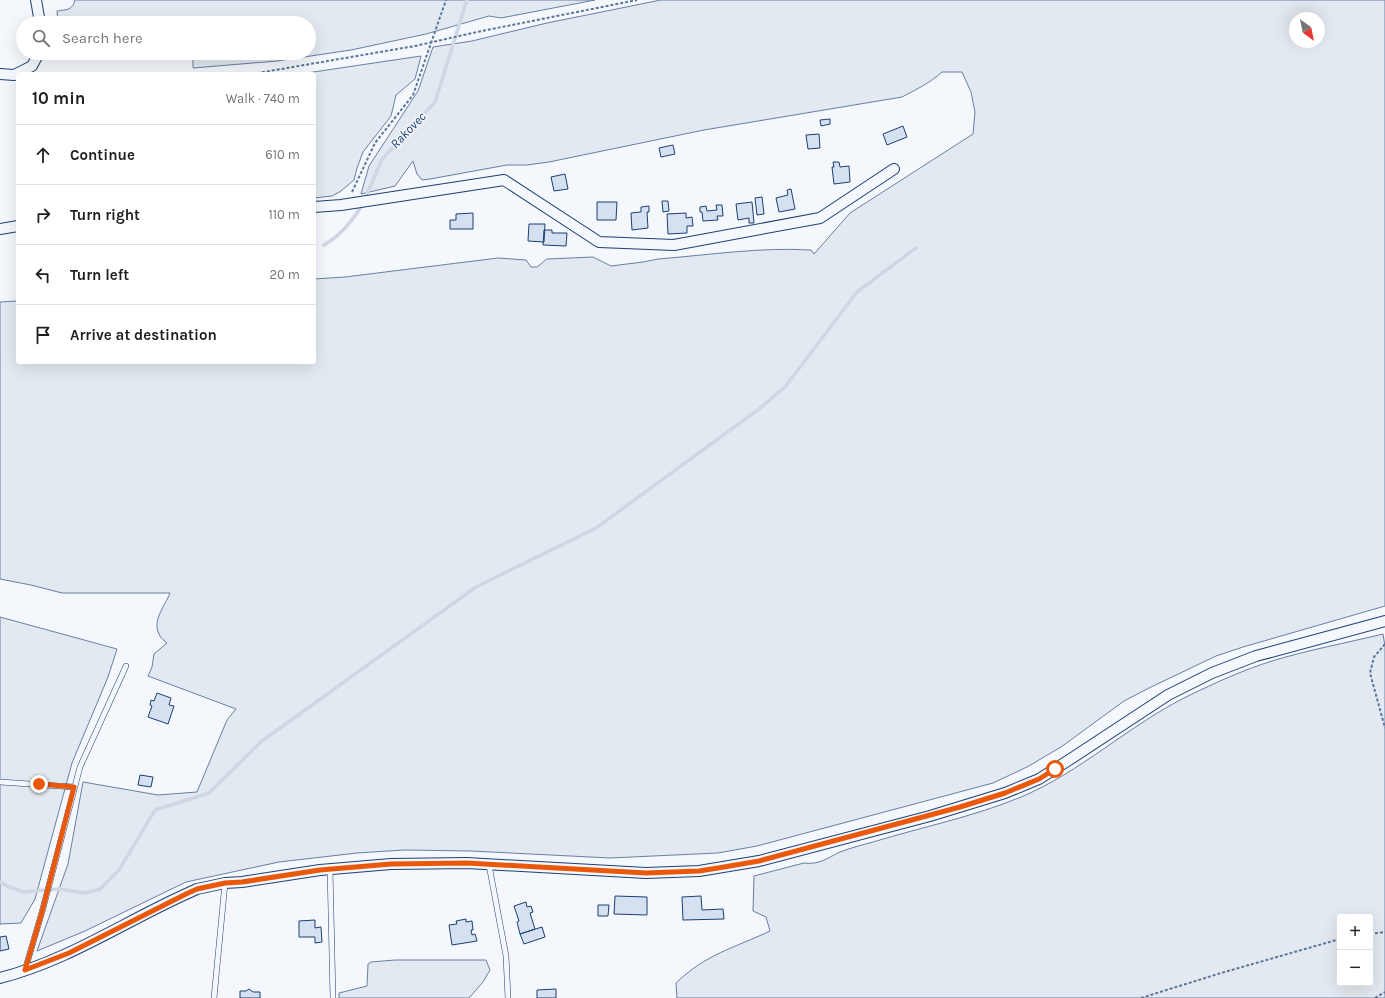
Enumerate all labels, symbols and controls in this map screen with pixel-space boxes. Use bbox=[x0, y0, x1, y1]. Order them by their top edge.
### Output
north arrow bbox=[1289, 12, 1325, 48]
search box bbox=[16, 16, 316, 60]
icon: search bbox=[30, 27, 52, 49]
text: Search here bbox=[62, 29, 143, 47]
text: 10 min bbox=[32, 88, 85, 108]
text: Walk · 740 m bbox=[226, 91, 300, 106]
water label: Rakovec bbox=[387, 109, 429, 151]
icon: ahead bbox=[32, 144, 54, 166]
text: Continue bbox=[70, 146, 135, 164]
text: 610 m bbox=[265, 147, 300, 162]
icon: right bbox=[32, 204, 54, 226]
text: Turn right bbox=[70, 206, 140, 224]
text: 110 m bbox=[268, 207, 300, 222]
icon: left bbox=[32, 264, 54, 286]
text: Turn left bbox=[70, 266, 129, 284]
text: 20 m bbox=[270, 267, 300, 282]
icon: arrive bbox=[32, 324, 54, 346]
text: Arrive at destination bbox=[70, 326, 217, 344]
route start bbox=[1046, 760, 1064, 778]
route end bbox=[30, 775, 48, 793]
map controls bbox=[1337, 914, 1373, 986]
button: + bbox=[1337, 914, 1373, 950]
button: − bbox=[1337, 950, 1373, 986]

